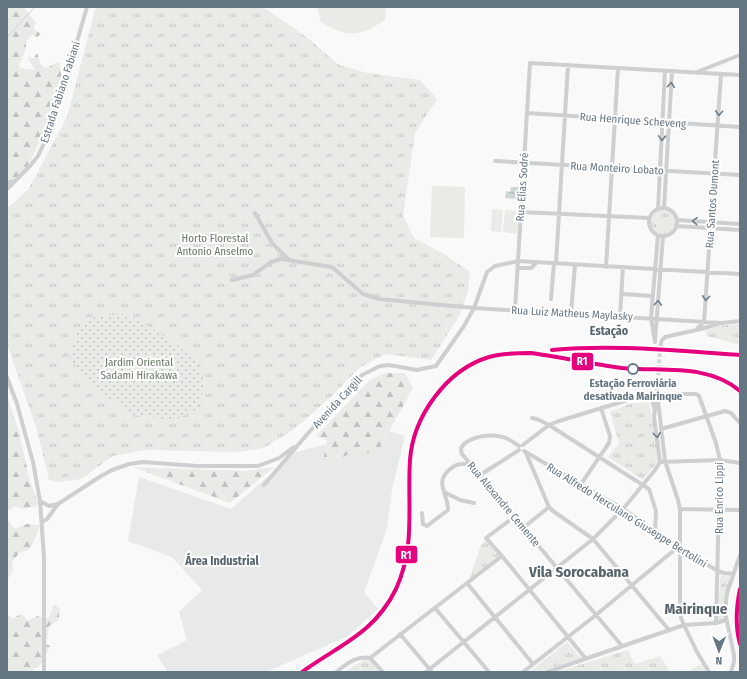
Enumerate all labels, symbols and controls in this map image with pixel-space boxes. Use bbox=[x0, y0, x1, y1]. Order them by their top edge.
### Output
street label: Estrada Fabiano Fabiani bbox=[38, 40, 83, 145]
one-way arrow bbox=[667, 82, 676, 88]
street label: Rua Henrique Scheveng bbox=[579, 110, 687, 131]
one-way arrow bbox=[714, 110, 723, 116]
one-way arrow bbox=[658, 135, 666, 141]
street label: Rua Elias Sodré bbox=[514, 152, 531, 222]
street label: Rua Santos Dumont bbox=[703, 159, 722, 249]
street label: Rua Monteiro Lobato bbox=[570, 160, 664, 177]
one-way arrow bbox=[692, 217, 698, 226]
park label: Horto Florestal Antonio Anselmo bbox=[177, 232, 254, 258]
one-way arrow bbox=[701, 295, 710, 301]
one-way arrow bbox=[653, 300, 662, 306]
street label: Rua Luiz Matheus Maylasky bbox=[511, 304, 633, 323]
district label: Estação bbox=[590, 324, 629, 339]
line badge: R1 bbox=[571, 352, 594, 371]
text: R1 bbox=[577, 355, 587, 368]
park label: Jardim Oriental Sadami Hirakawa bbox=[100, 356, 178, 382]
marker: Estação Ferroviária desativada Mairinque bbox=[627, 363, 639, 375]
street label: Avenida Cargill bbox=[310, 373, 365, 431]
place label: Estação Ferroviária desativada Mairinque bbox=[584, 377, 683, 403]
one-way arrow bbox=[652, 432, 661, 438]
street label: Rua Alexandre Cemente bbox=[464, 459, 543, 549]
street label: Rua Alfredo Herculano Giuseppe Bertolini bbox=[544, 460, 710, 571]
street label: Rua Enrico Lippi bbox=[713, 462, 726, 534]
line badge: R1 bbox=[395, 545, 418, 564]
text: R1 bbox=[401, 549, 411, 562]
district label: Área Industrial bbox=[184, 552, 259, 568]
district label: Vila Sorocabana bbox=[528, 563, 629, 581]
district label: Mairinque bbox=[665, 600, 728, 618]
north arrow bbox=[699, 631, 739, 671]
text: N bbox=[715, 654, 722, 667]

